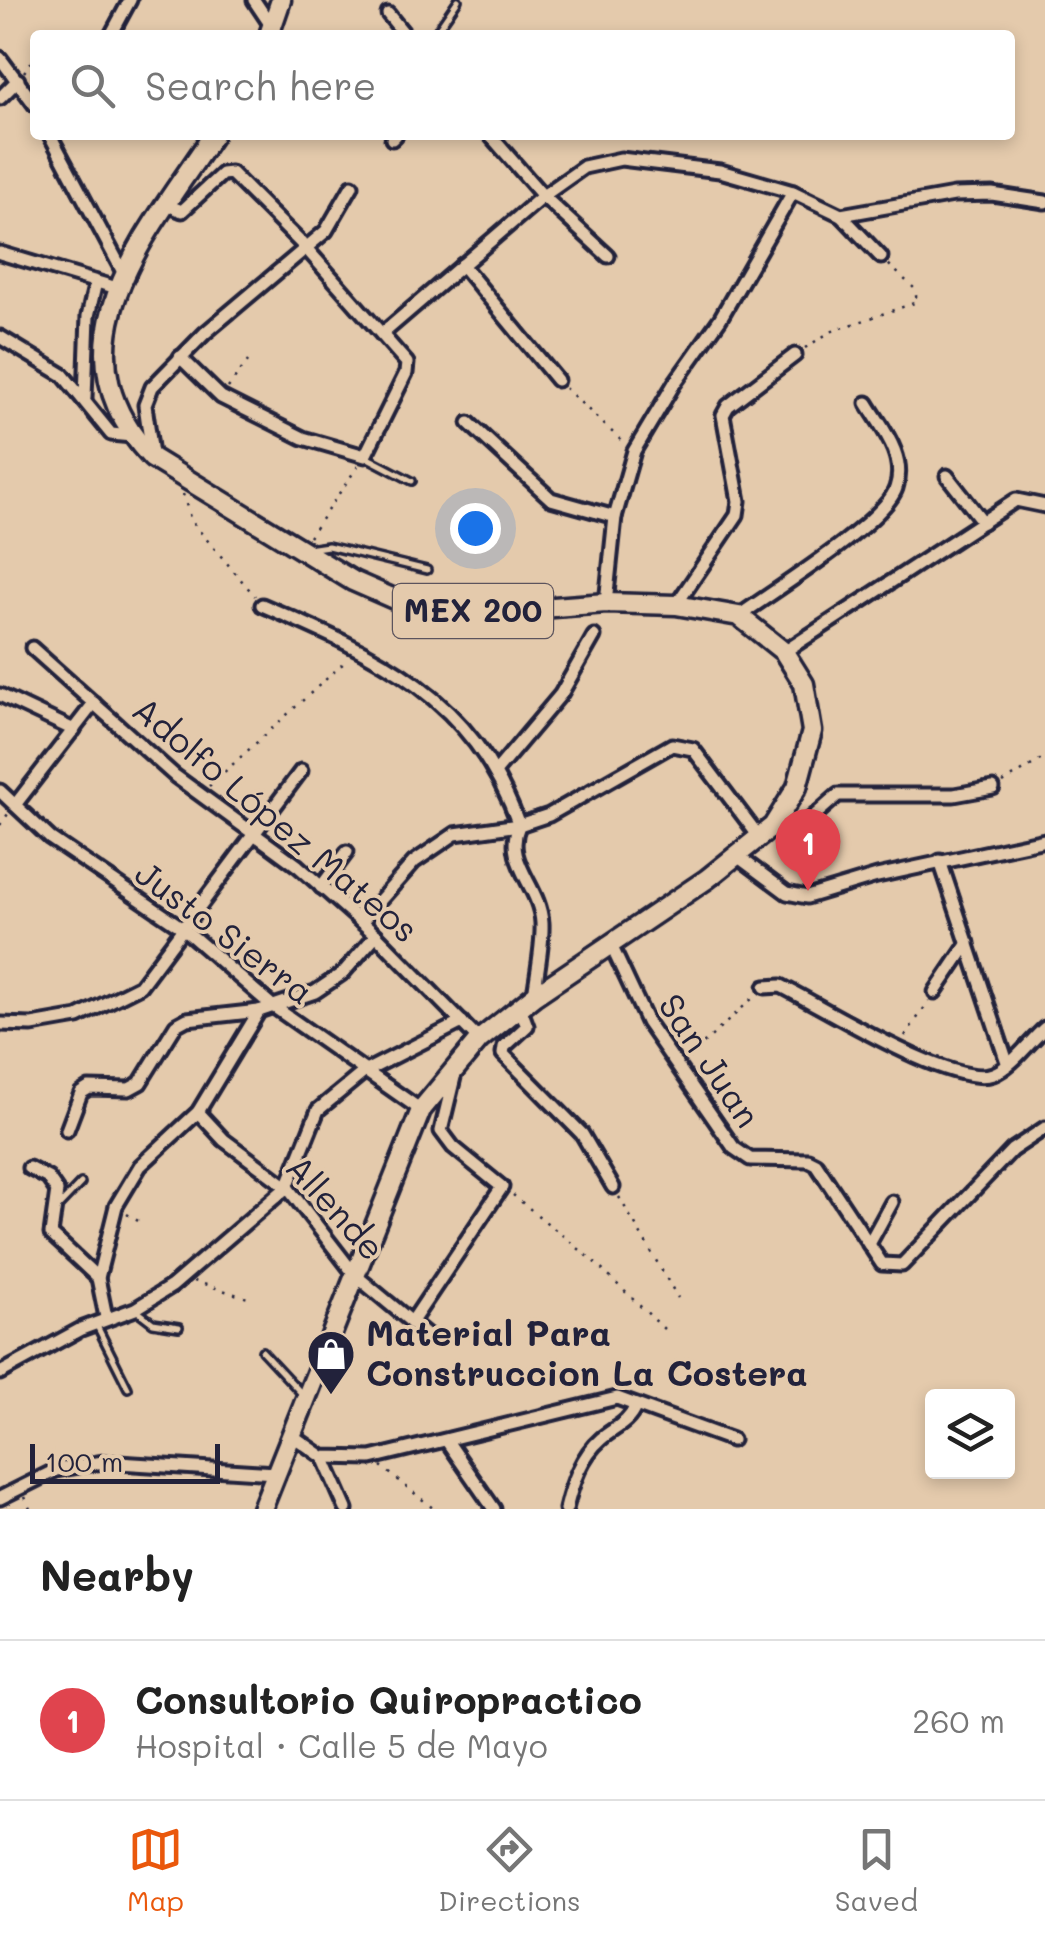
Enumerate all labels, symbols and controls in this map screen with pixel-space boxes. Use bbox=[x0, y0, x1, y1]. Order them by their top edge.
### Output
search box bbox=[30, 30, 1015, 140]
icon: search bbox=[65, 58, 120, 113]
text: Search here bbox=[145, 60, 376, 110]
your location bbox=[450, 503, 501, 554]
road number: MEX 200 bbox=[393, 584, 553, 638]
street label: Adolfo López Mateos bbox=[124, 685, 429, 952]
pin: 1 bbox=[776, 808, 840, 891]
street label: Justo Sierra bbox=[127, 849, 324, 1013]
street label: San Juan bbox=[649, 984, 772, 1136]
street label: Allende bbox=[277, 1144, 396, 1269]
place label: Material Para Construccion La Costera bbox=[366, 1309, 808, 1395]
shop icon: Material Para Construccion La Costera bbox=[305, 1328, 357, 1396]
map controls bbox=[925, 1389, 1015, 1479]
button: layers bbox=[925, 1389, 1015, 1479]
scale bar bbox=[30, 1439, 220, 1484]
text: 100 m bbox=[45, 1443, 123, 1479]
text: Nearby bbox=[40, 1547, 194, 1602]
text: Consultorio Quiropractico bbox=[135, 1674, 642, 1724]
text: 1 bbox=[65, 1699, 80, 1741]
text: 260 m bbox=[912, 1699, 1005, 1741]
text: Hospital · Calle 5 de Mayo bbox=[135, 1724, 548, 1766]
tab: Map bbox=[127, 1822, 184, 1918]
tab: Directions bbox=[438, 1822, 581, 1918]
tab: Saved bbox=[835, 1822, 918, 1918]

